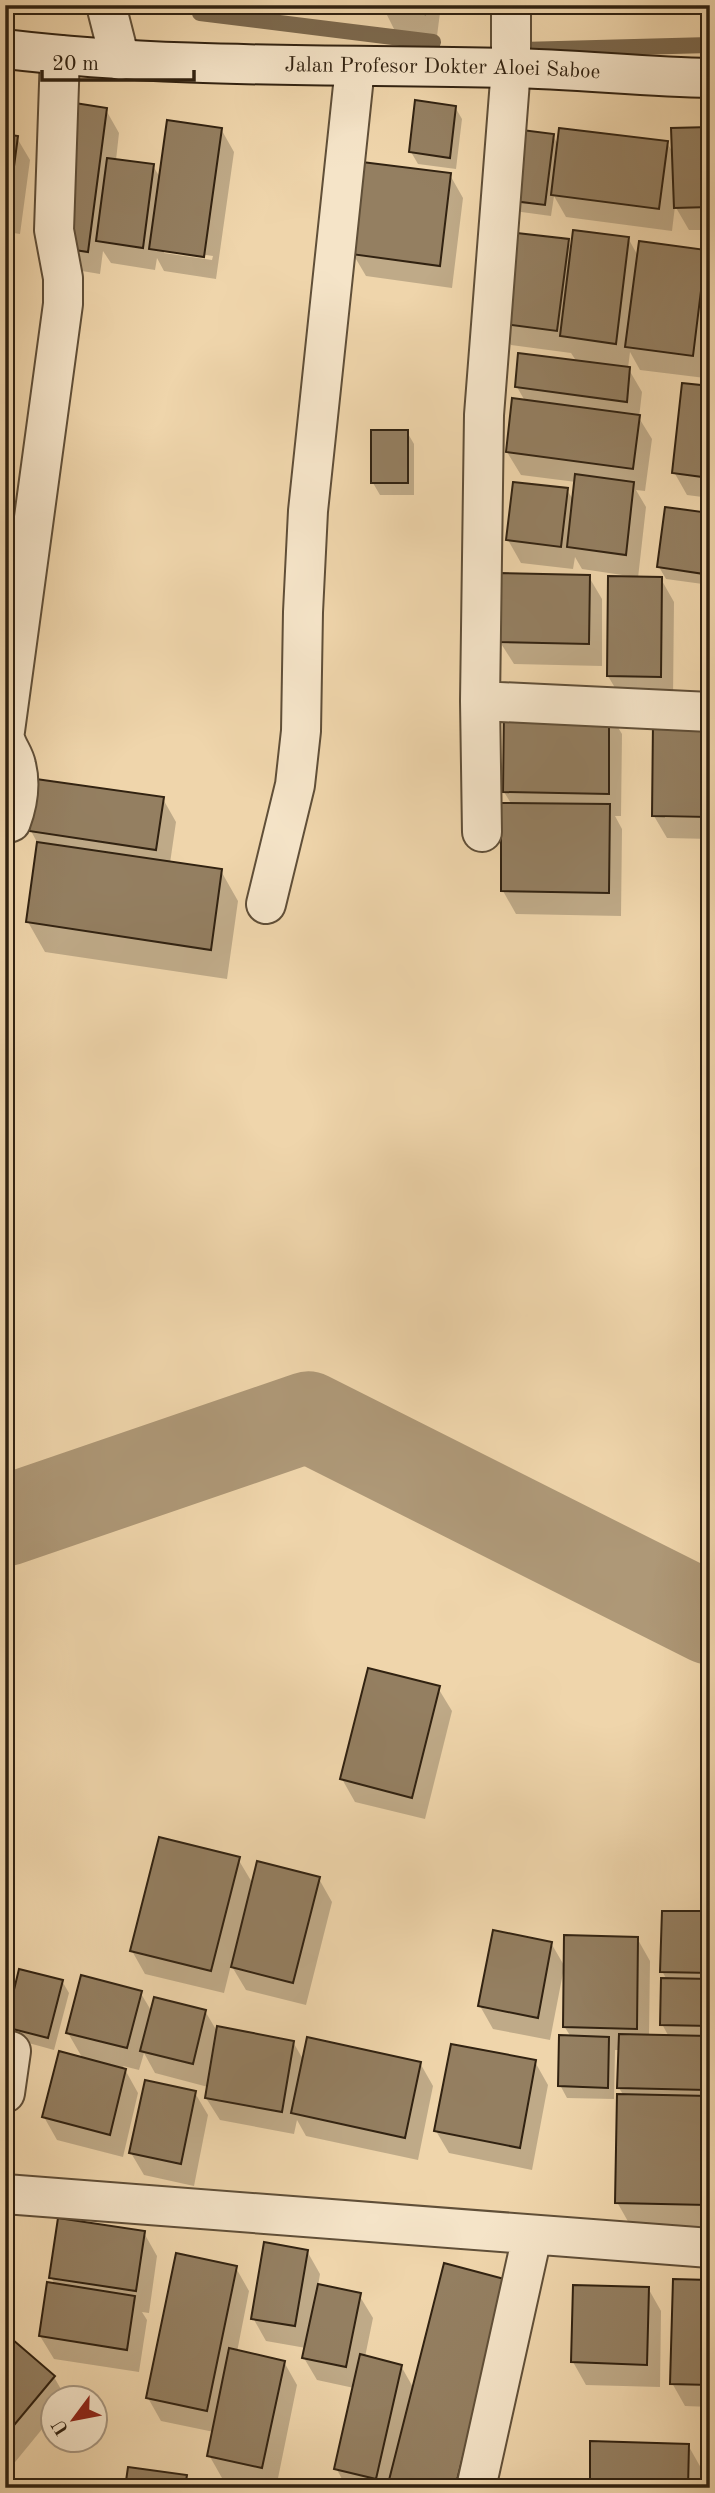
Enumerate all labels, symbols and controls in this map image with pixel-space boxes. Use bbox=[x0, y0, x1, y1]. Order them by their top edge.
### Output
scale bar bbox=[42, 38, 194, 82]
text: 20 m bbox=[52, 54, 99, 75]
street label: Jalan Profesor Dokter Aloei Saboe bbox=[284, 55, 601, 83]
north arrow bbox=[38, 2384, 108, 2454]
text: U bbox=[50, 2415, 74, 2438]

